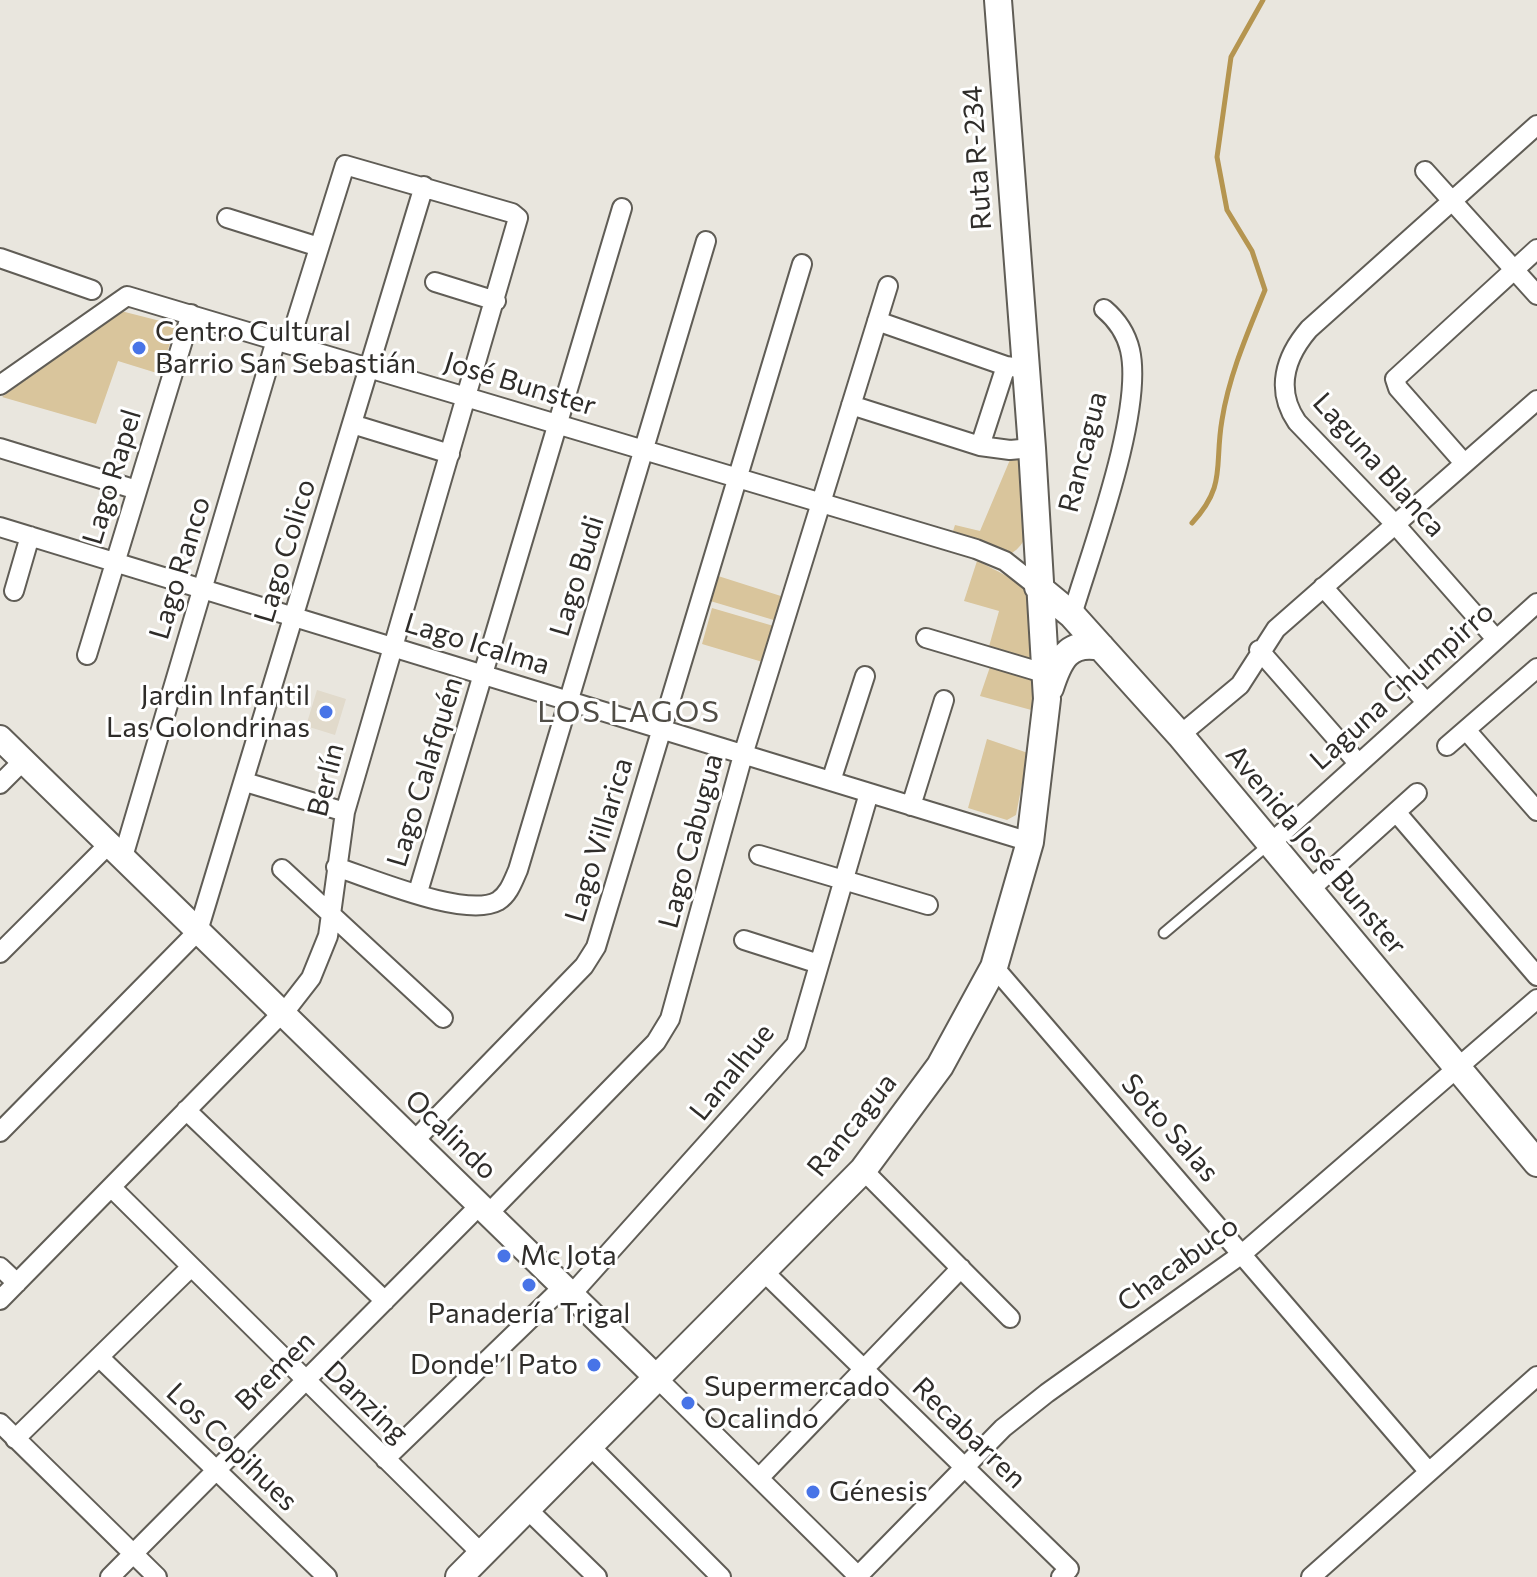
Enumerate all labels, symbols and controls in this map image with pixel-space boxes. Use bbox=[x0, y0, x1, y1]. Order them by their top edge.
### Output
street label: Ruta R-234 bbox=[955, 85, 999, 231]
place label: Centro Cultural Barrio San Sebastián bbox=[155, 315, 416, 381]
marker: Centro Cultural Barrio San Sebastián bbox=[130, 339, 148, 357]
street label: José Bunster bbox=[440, 345, 600, 423]
street label: Laguna Blanca bbox=[1306, 386, 1452, 544]
street label: Rancagua bbox=[1052, 388, 1114, 516]
street label: Lago Rapel bbox=[76, 405, 148, 549]
street label: Lago Colico bbox=[247, 475, 323, 627]
street label: Lago Ranco bbox=[142, 493, 218, 643]
street label: Lago Budi bbox=[543, 511, 611, 641]
street label: Laguna Chumpirro bbox=[1303, 595, 1501, 777]
street label: Lago Icalma bbox=[400, 606, 554, 682]
street label: Lago Calafquén bbox=[380, 673, 470, 871]
place label: Jardin Infantil Las Golondrinas bbox=[106, 679, 310, 745]
district label: LOS LAGOS bbox=[537, 694, 721, 730]
marker: Jardin Infantil Las Golondrinas bbox=[317, 703, 335, 721]
street label: Avenida José Bunster bbox=[1218, 738, 1414, 962]
street label: Berlín bbox=[301, 740, 351, 820]
street label: Lago Cabugua bbox=[652, 750, 730, 932]
street label: Lago Villarica bbox=[558, 754, 640, 926]
street label: Lanalhue bbox=[683, 1017, 781, 1127]
street label: Rancagua bbox=[800, 1067, 904, 1183]
street label: Soto Salas bbox=[1114, 1067, 1226, 1189]
street label: Ocalindo bbox=[398, 1083, 504, 1187]
street label: Chacabuco bbox=[1111, 1209, 1245, 1319]
place label: Mc Jota bbox=[520, 1239, 617, 1273]
marker: Mc Jota bbox=[495, 1247, 513, 1265]
marker: Panadería Trigal bbox=[520, 1276, 538, 1294]
place label: Panadería Trigal bbox=[428, 1297, 630, 1331]
street label: Bremen bbox=[228, 1324, 322, 1418]
place label: Donde' l Pato bbox=[410, 1348, 578, 1382]
street label: Danzing bbox=[317, 1354, 415, 1450]
marker: Donde' l Pato bbox=[585, 1356, 603, 1374]
place label: Supermercado Ocalindo bbox=[704, 1370, 890, 1436]
street label: Recabarren bbox=[905, 1371, 1033, 1495]
street label: Los Copihues bbox=[159, 1376, 305, 1518]
marker: Supermercado Ocalindo bbox=[679, 1394, 697, 1412]
place label: Génesis bbox=[829, 1475, 928, 1509]
marker: Génesis bbox=[804, 1483, 822, 1501]

